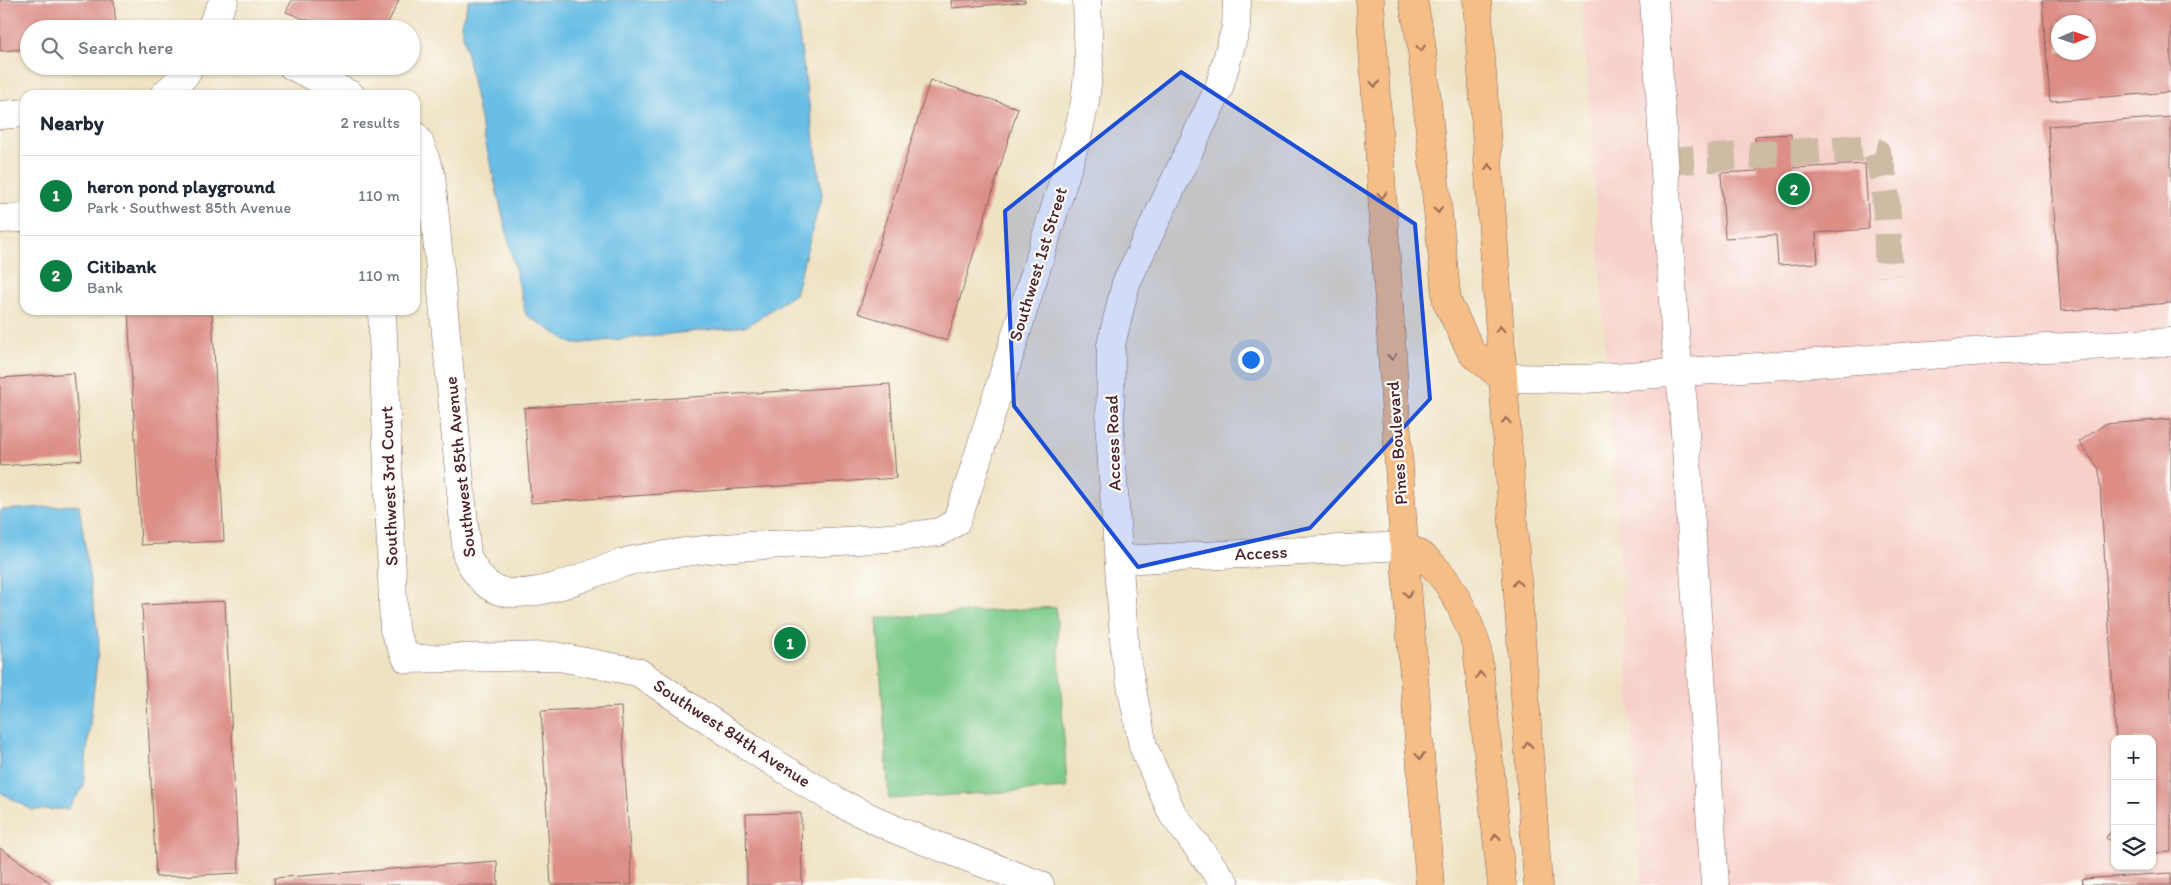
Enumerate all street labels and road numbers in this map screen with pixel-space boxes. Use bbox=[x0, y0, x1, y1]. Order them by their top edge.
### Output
street label: Southwest 1st Street bbox=[1004, 184, 1072, 344]
street label: Southwest 85th Avenue bbox=[440, 375, 480, 559]
street label: Pines Boulevard bbox=[1382, 380, 1412, 506]
street label: Access Road bbox=[1100, 394, 1126, 491]
street label: Southwest 3rd Court bbox=[375, 405, 403, 566]
street label: Access bbox=[1234, 541, 1288, 565]
street label: Southwest 84th Avenue bbox=[649, 674, 815, 792]

